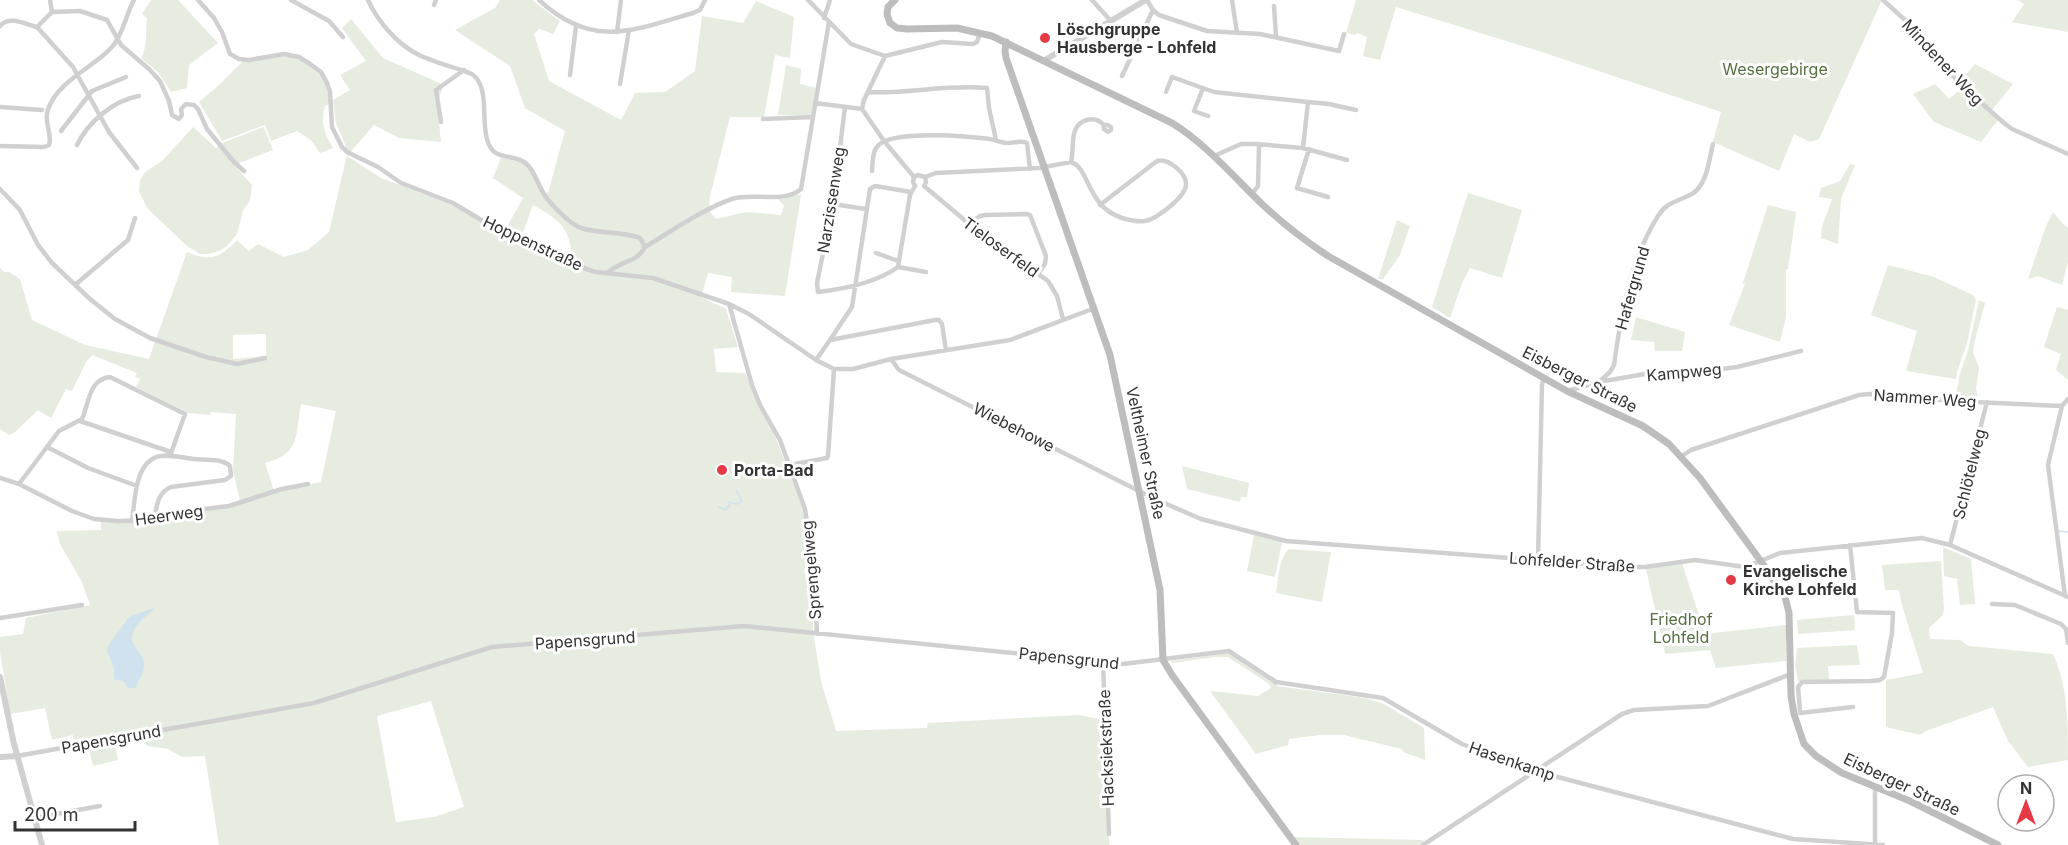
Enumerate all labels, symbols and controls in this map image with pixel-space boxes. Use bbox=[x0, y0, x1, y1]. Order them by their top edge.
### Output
street label: Mindener Weg bbox=[1898, 15, 1988, 109]
place label: Löschgruppe Hausberge - Lohfeld bbox=[1057, 19, 1216, 57]
marker: Löschgruppe Hausberge - Lohfeld bbox=[1038, 31, 1052, 45]
park label: Wesergebirge bbox=[1722, 59, 1828, 79]
street label: Narzissenweg bbox=[813, 145, 849, 255]
street label: Hoppenstraße bbox=[480, 211, 586, 275]
street label: Tieloserfeld bbox=[959, 213, 1043, 281]
street label: Hafergrund bbox=[1611, 244, 1653, 332]
street label: Eisberger Straße bbox=[1519, 341, 1641, 417]
street label: Kampweg bbox=[1646, 359, 1722, 385]
street label: Nammer Weg bbox=[1873, 384, 1977, 412]
street label: Veltheimer Straße bbox=[1122, 385, 1170, 521]
street label: Wiebehowe bbox=[970, 398, 1058, 456]
street label: Schlötelweg bbox=[1948, 427, 1990, 521]
place label: Porta-Bad bbox=[734, 460, 814, 480]
marker: Porta-Bad bbox=[715, 463, 729, 477]
street label: Heerweg bbox=[134, 500, 204, 530]
street label: Sprengelweg bbox=[797, 520, 825, 620]
street label: Lohfelder Straße bbox=[1508, 548, 1636, 576]
place label: Evangelische Kirche Lohfeld bbox=[1743, 561, 1857, 599]
marker: Evangelische Kirche Lohfeld bbox=[1724, 573, 1738, 587]
park label: Friedhof Lohfeld bbox=[1649, 609, 1713, 647]
street label: Papensgrund bbox=[534, 627, 636, 653]
street label: Papensgrund bbox=[1018, 643, 1120, 673]
street label: Hacksiekstraße bbox=[1094, 689, 1118, 807]
street label: Papensgrund bbox=[60, 720, 162, 758]
street label: Hasenkamp bbox=[1466, 737, 1558, 785]
street label: Eisberger Straße bbox=[1841, 748, 1963, 820]
north arrow bbox=[1996, 773, 2056, 833]
text: N bbox=[2020, 778, 2032, 798]
scale bar bbox=[15, 794, 135, 832]
text: 200 m bbox=[24, 804, 79, 825]

